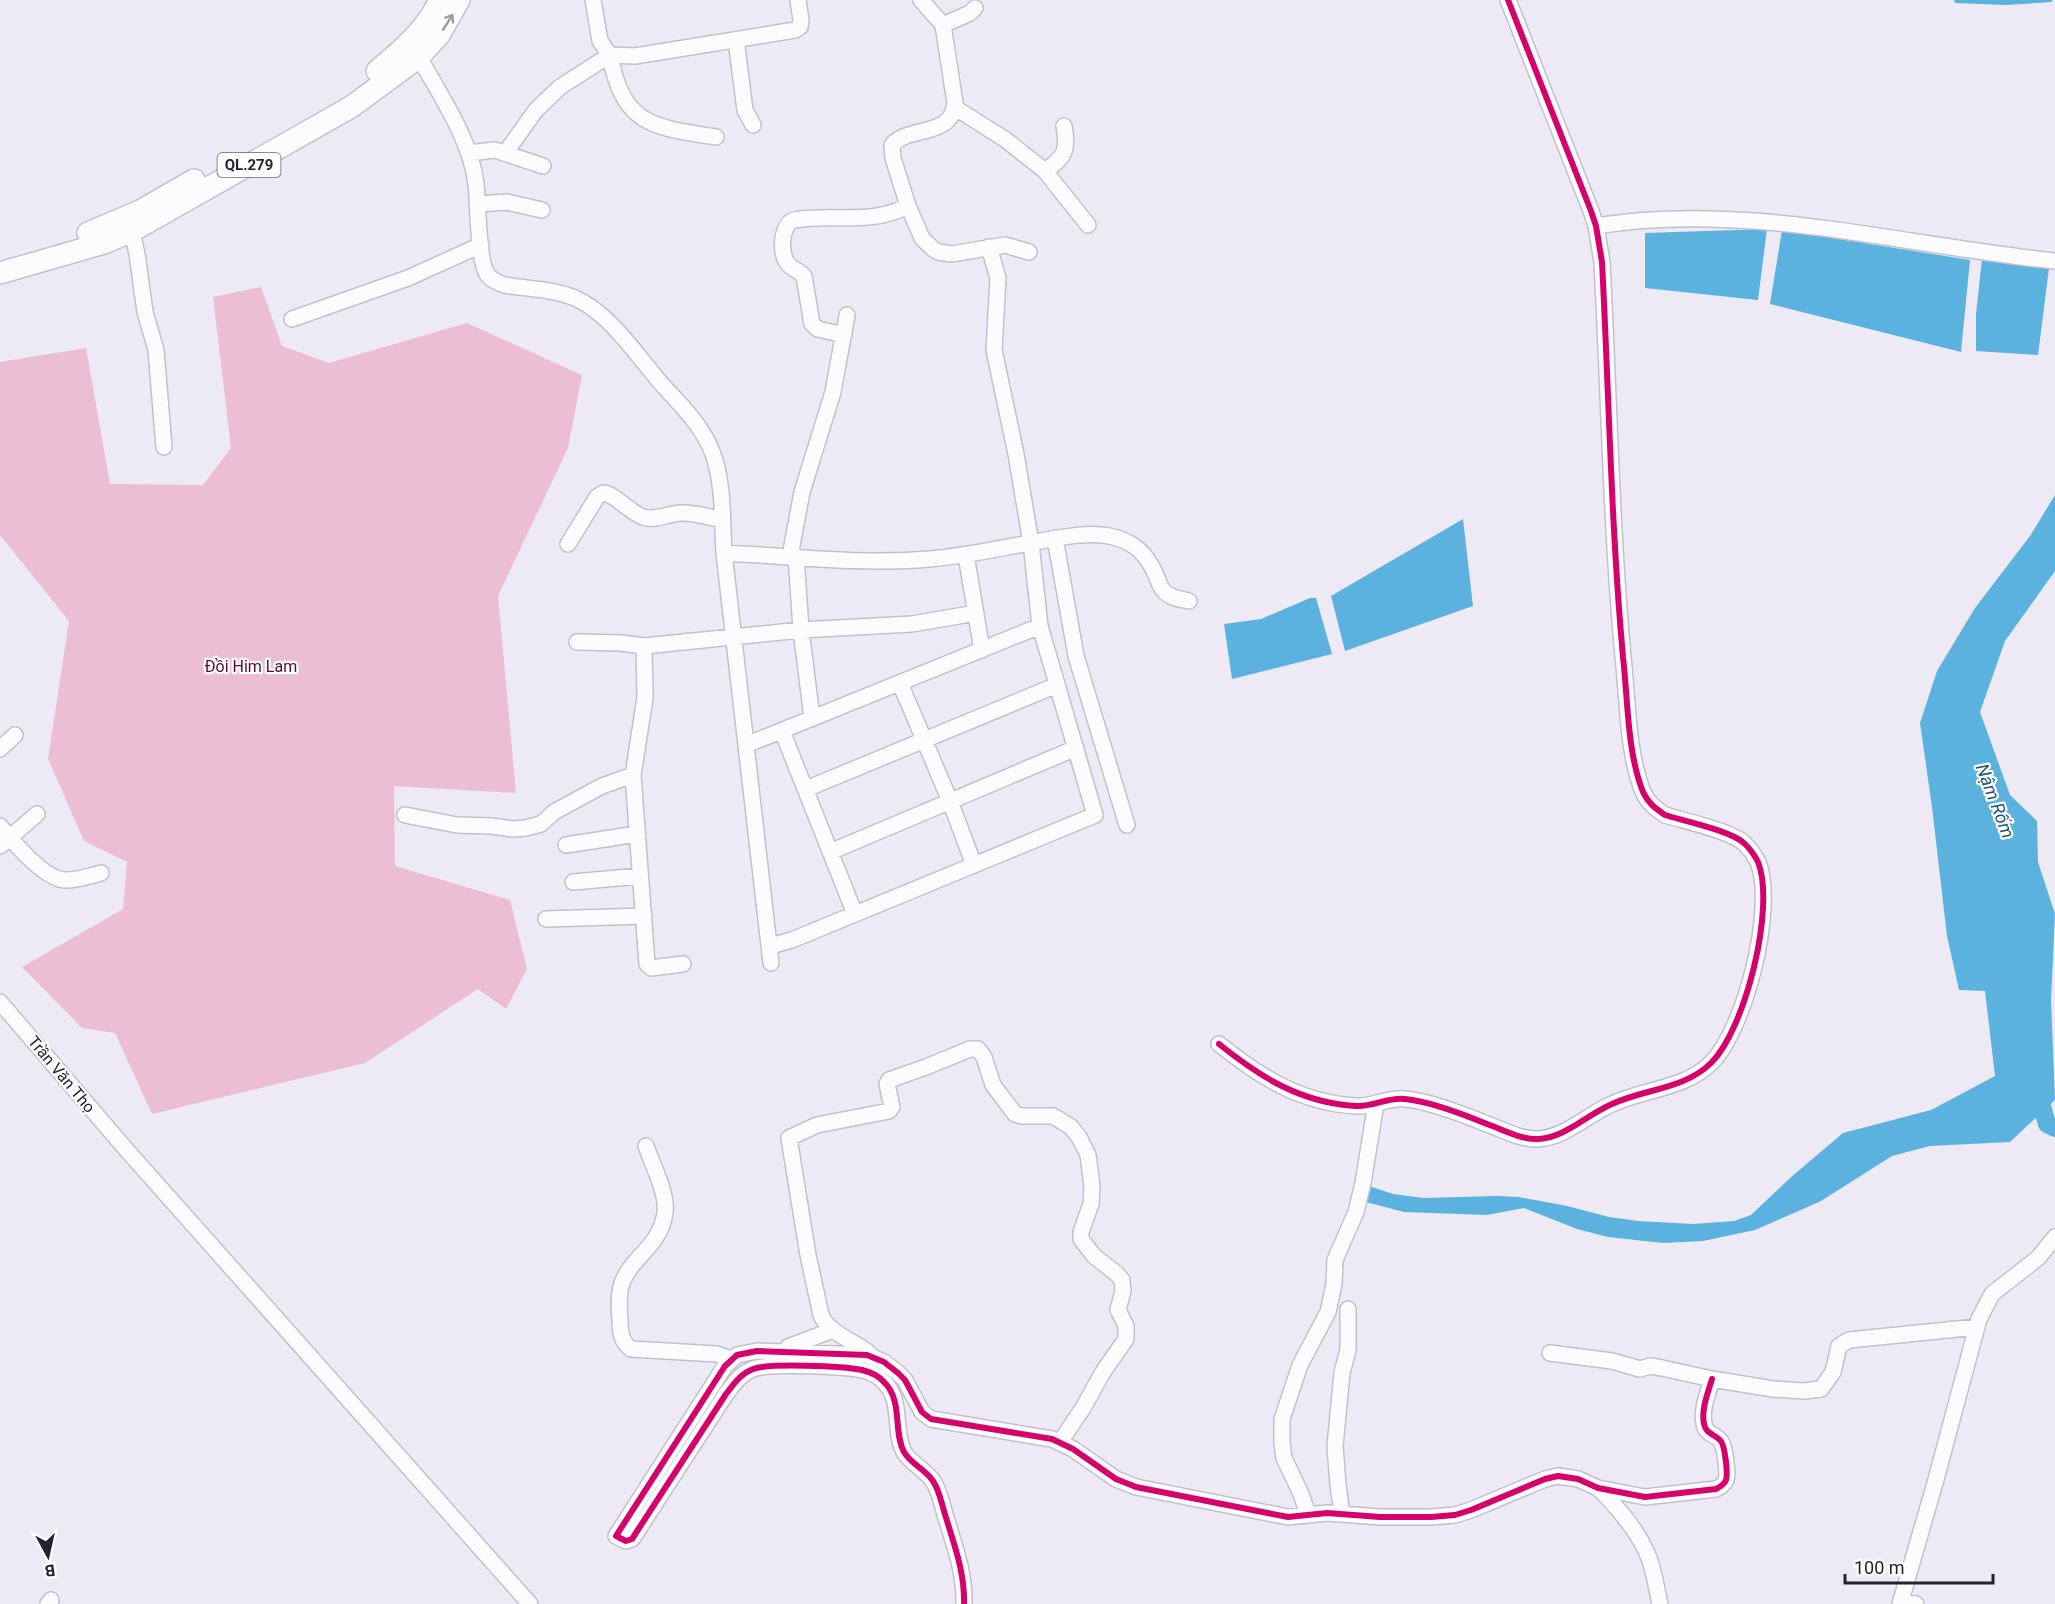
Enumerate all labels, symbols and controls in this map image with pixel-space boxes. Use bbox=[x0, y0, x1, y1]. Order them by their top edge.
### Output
one-way arrow bbox=[442, 14, 454, 31]
road number: QL.279 bbox=[218, 153, 280, 177]
park label: Đồi Him Lam bbox=[205, 657, 297, 676]
water label: Nậm Rốm bbox=[1972, 761, 2019, 841]
street label: Trần Văn Thọ bbox=[24, 1032, 99, 1116]
north arrow bbox=[18, 1526, 78, 1586]
scale bar bbox=[1845, 1547, 1994, 1585]
text: 100 m bbox=[1854, 1557, 1905, 1578]
text: B bbox=[44, 1560, 56, 1580]

